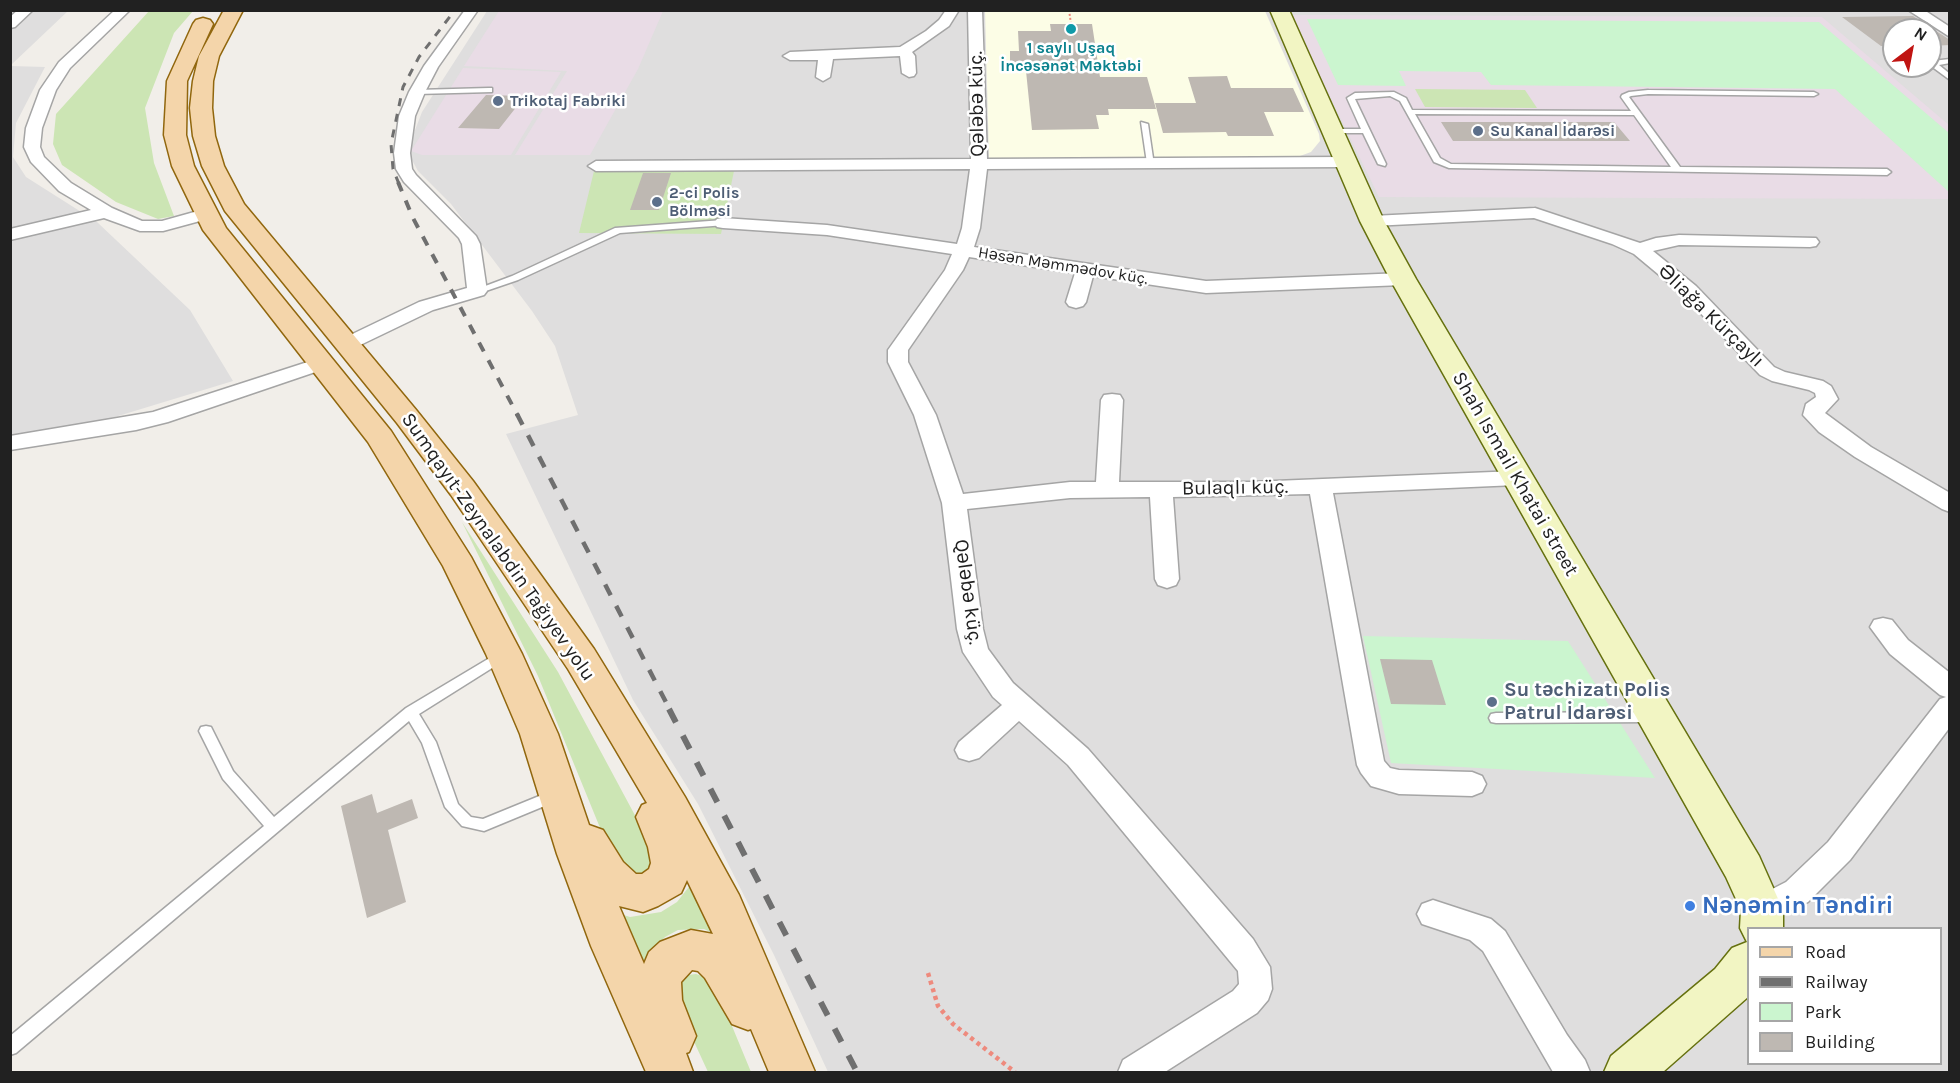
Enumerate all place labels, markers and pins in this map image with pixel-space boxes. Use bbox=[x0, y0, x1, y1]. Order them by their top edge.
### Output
marker: 1 saylı Uşaq İncəsənət Məktəbi bbox=[1064, 22, 1078, 36]
place label: 1 saylı Uşaq İncəsənət Məktəbi bbox=[1000, 38, 1142, 76]
place label: Trikotaj Fabriki bbox=[510, 91, 626, 111]
marker: Trikotaj Fabriki bbox=[491, 94, 505, 108]
place label: Su Kanal İdarəsi bbox=[1490, 121, 1615, 141]
marker: Su Kanal İdarəsi bbox=[1471, 124, 1485, 138]
place label: 2-ci Polis Bölməsi bbox=[669, 183, 739, 221]
marker: 2-ci Polis Bölməsi bbox=[650, 195, 664, 209]
place label: Su təchizatı Polis Patrul İdarəsi bbox=[1504, 678, 1670, 725]
marker: Su təchizatı Polis Patrul İdarəsi bbox=[1485, 695, 1499, 709]
place label: Nənəmin Təndiri bbox=[1702, 892, 1893, 920]
marker: Nənəmin Təndiri bbox=[1683, 899, 1697, 913]

